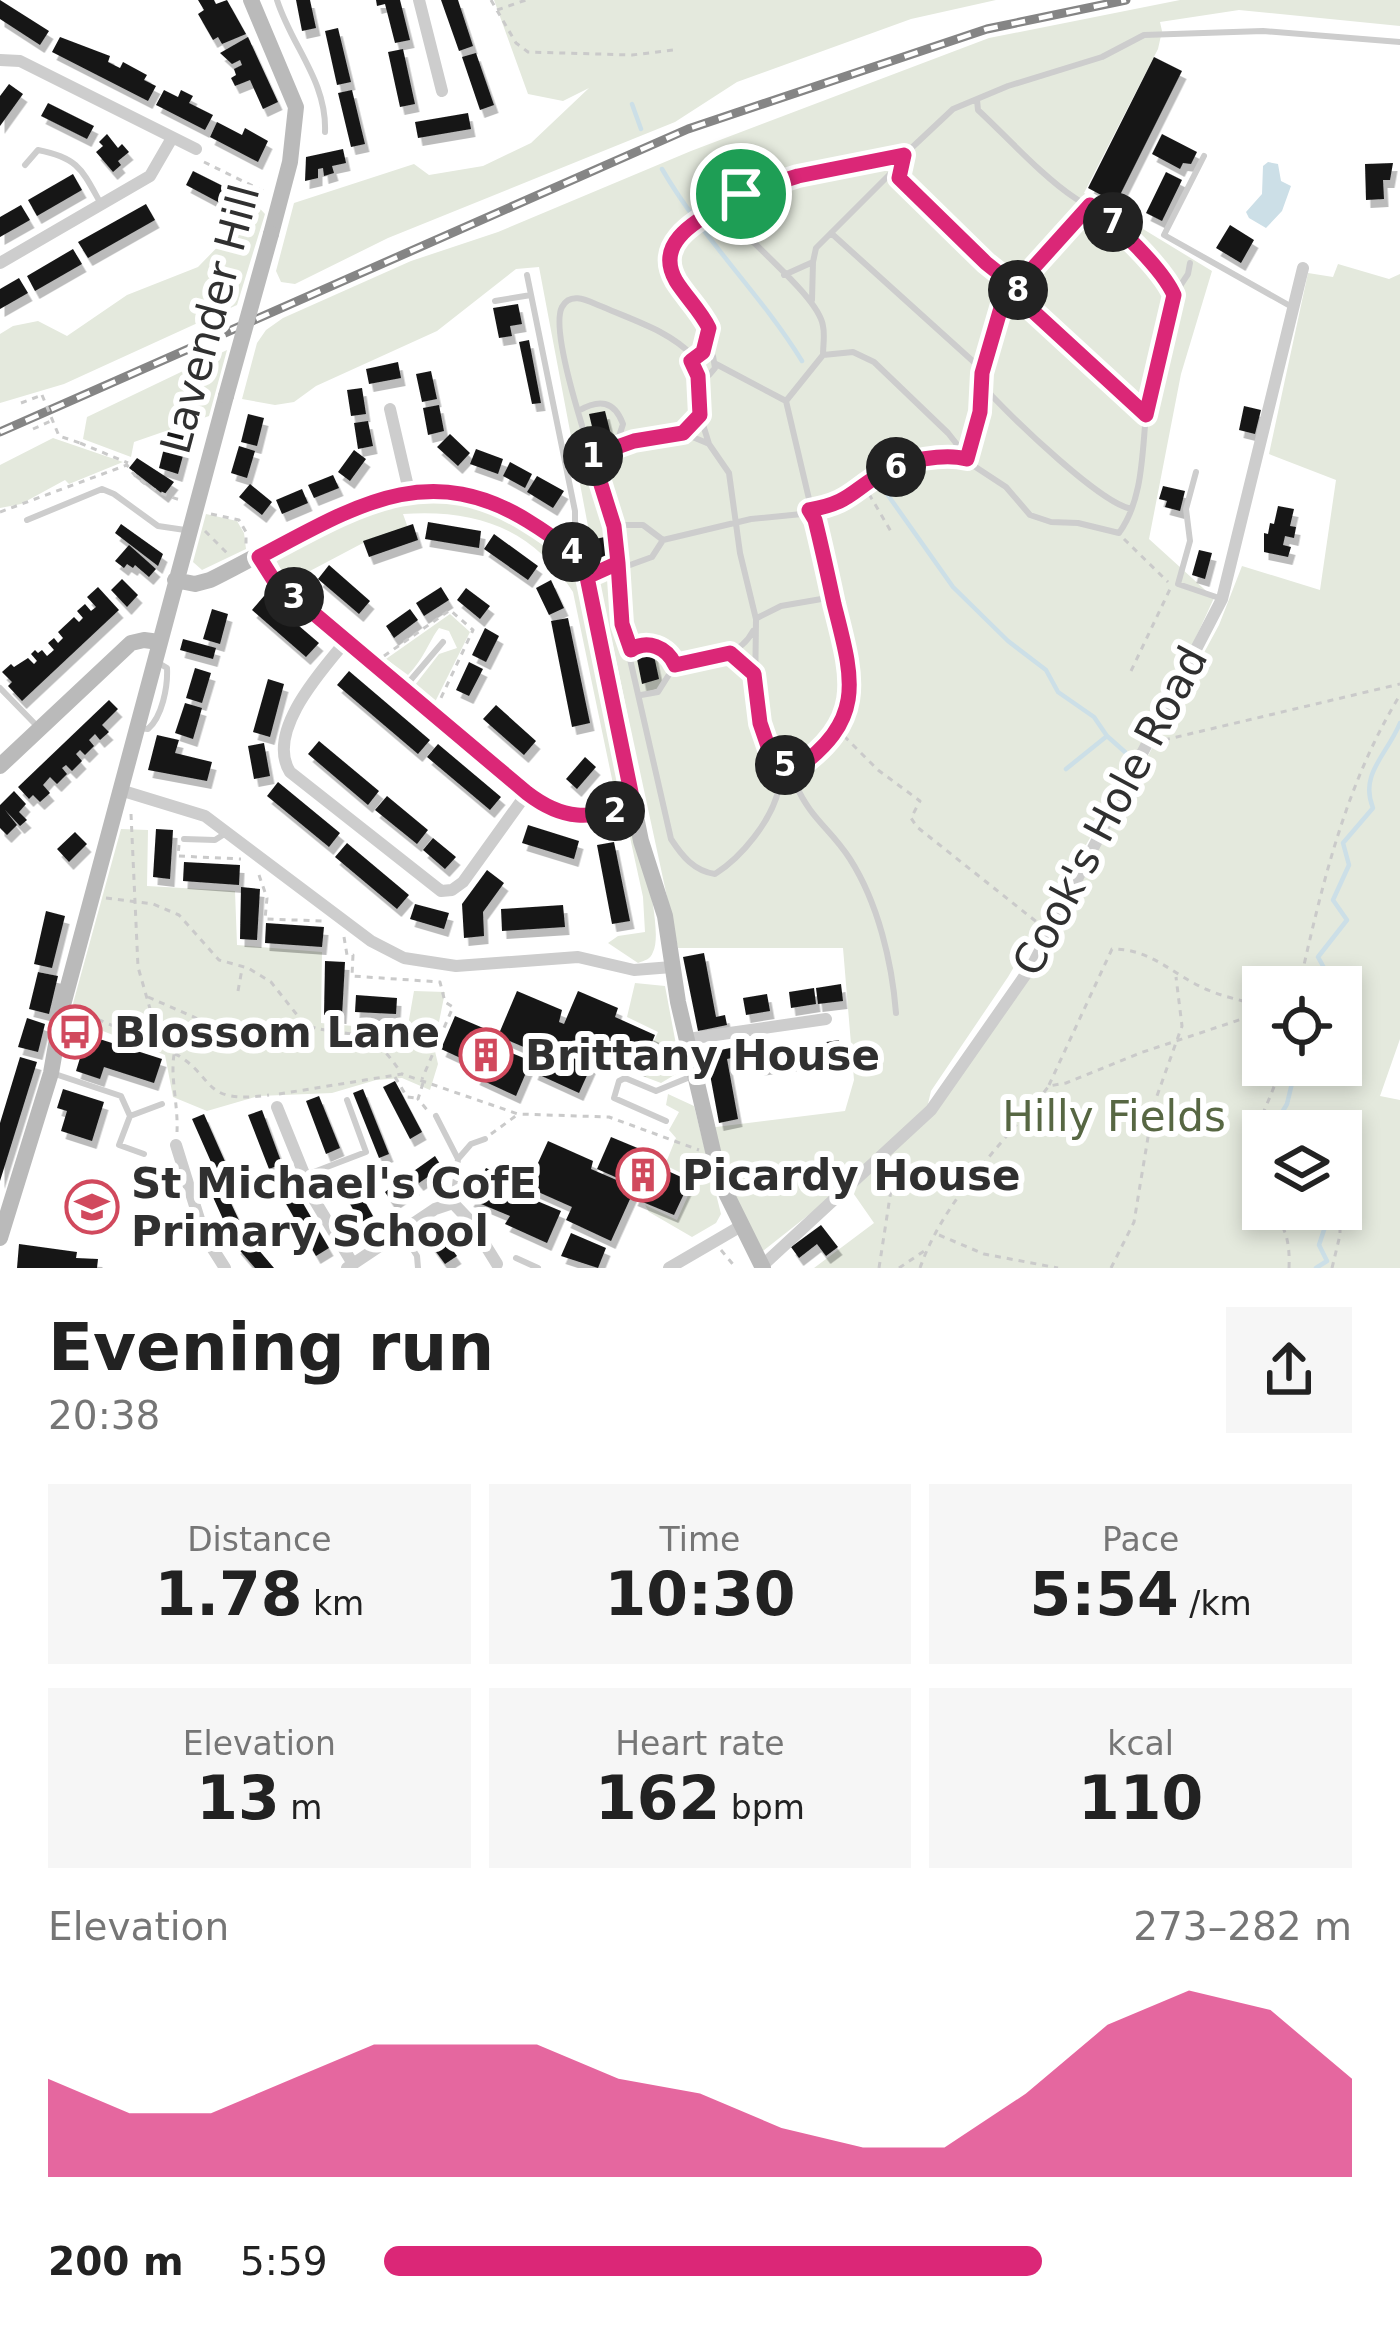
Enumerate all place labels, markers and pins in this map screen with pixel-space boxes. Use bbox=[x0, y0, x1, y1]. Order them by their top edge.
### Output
pin bbox=[690, 143, 792, 245]
pin: 7 bbox=[1083, 192, 1143, 252]
pin: 8 bbox=[988, 260, 1048, 320]
pin: 1 bbox=[563, 426, 623, 486]
pin: 6 bbox=[866, 437, 926, 497]
pin: 4 bbox=[542, 522, 602, 582]
pin: 3 bbox=[264, 567, 324, 627]
pin: 5 bbox=[755, 735, 815, 795]
pin: 2 bbox=[585, 781, 645, 841]
bus stop icon: Blossom Lane bbox=[47, 1004, 103, 1060]
place label: Blossom Lane bbox=[114, 1008, 440, 1057]
building icon: Brittany House bbox=[458, 1027, 514, 1083]
place label: Brittany House bbox=[525, 1031, 880, 1080]
building icon: Picardy House bbox=[615, 1147, 671, 1203]
place label: Picardy House bbox=[682, 1151, 1021, 1200]
place label: St Michael's CofE Primary School bbox=[131, 1159, 537, 1256]
school or university icon: St Michael's CofE Primary School bbox=[64, 1179, 120, 1235]

